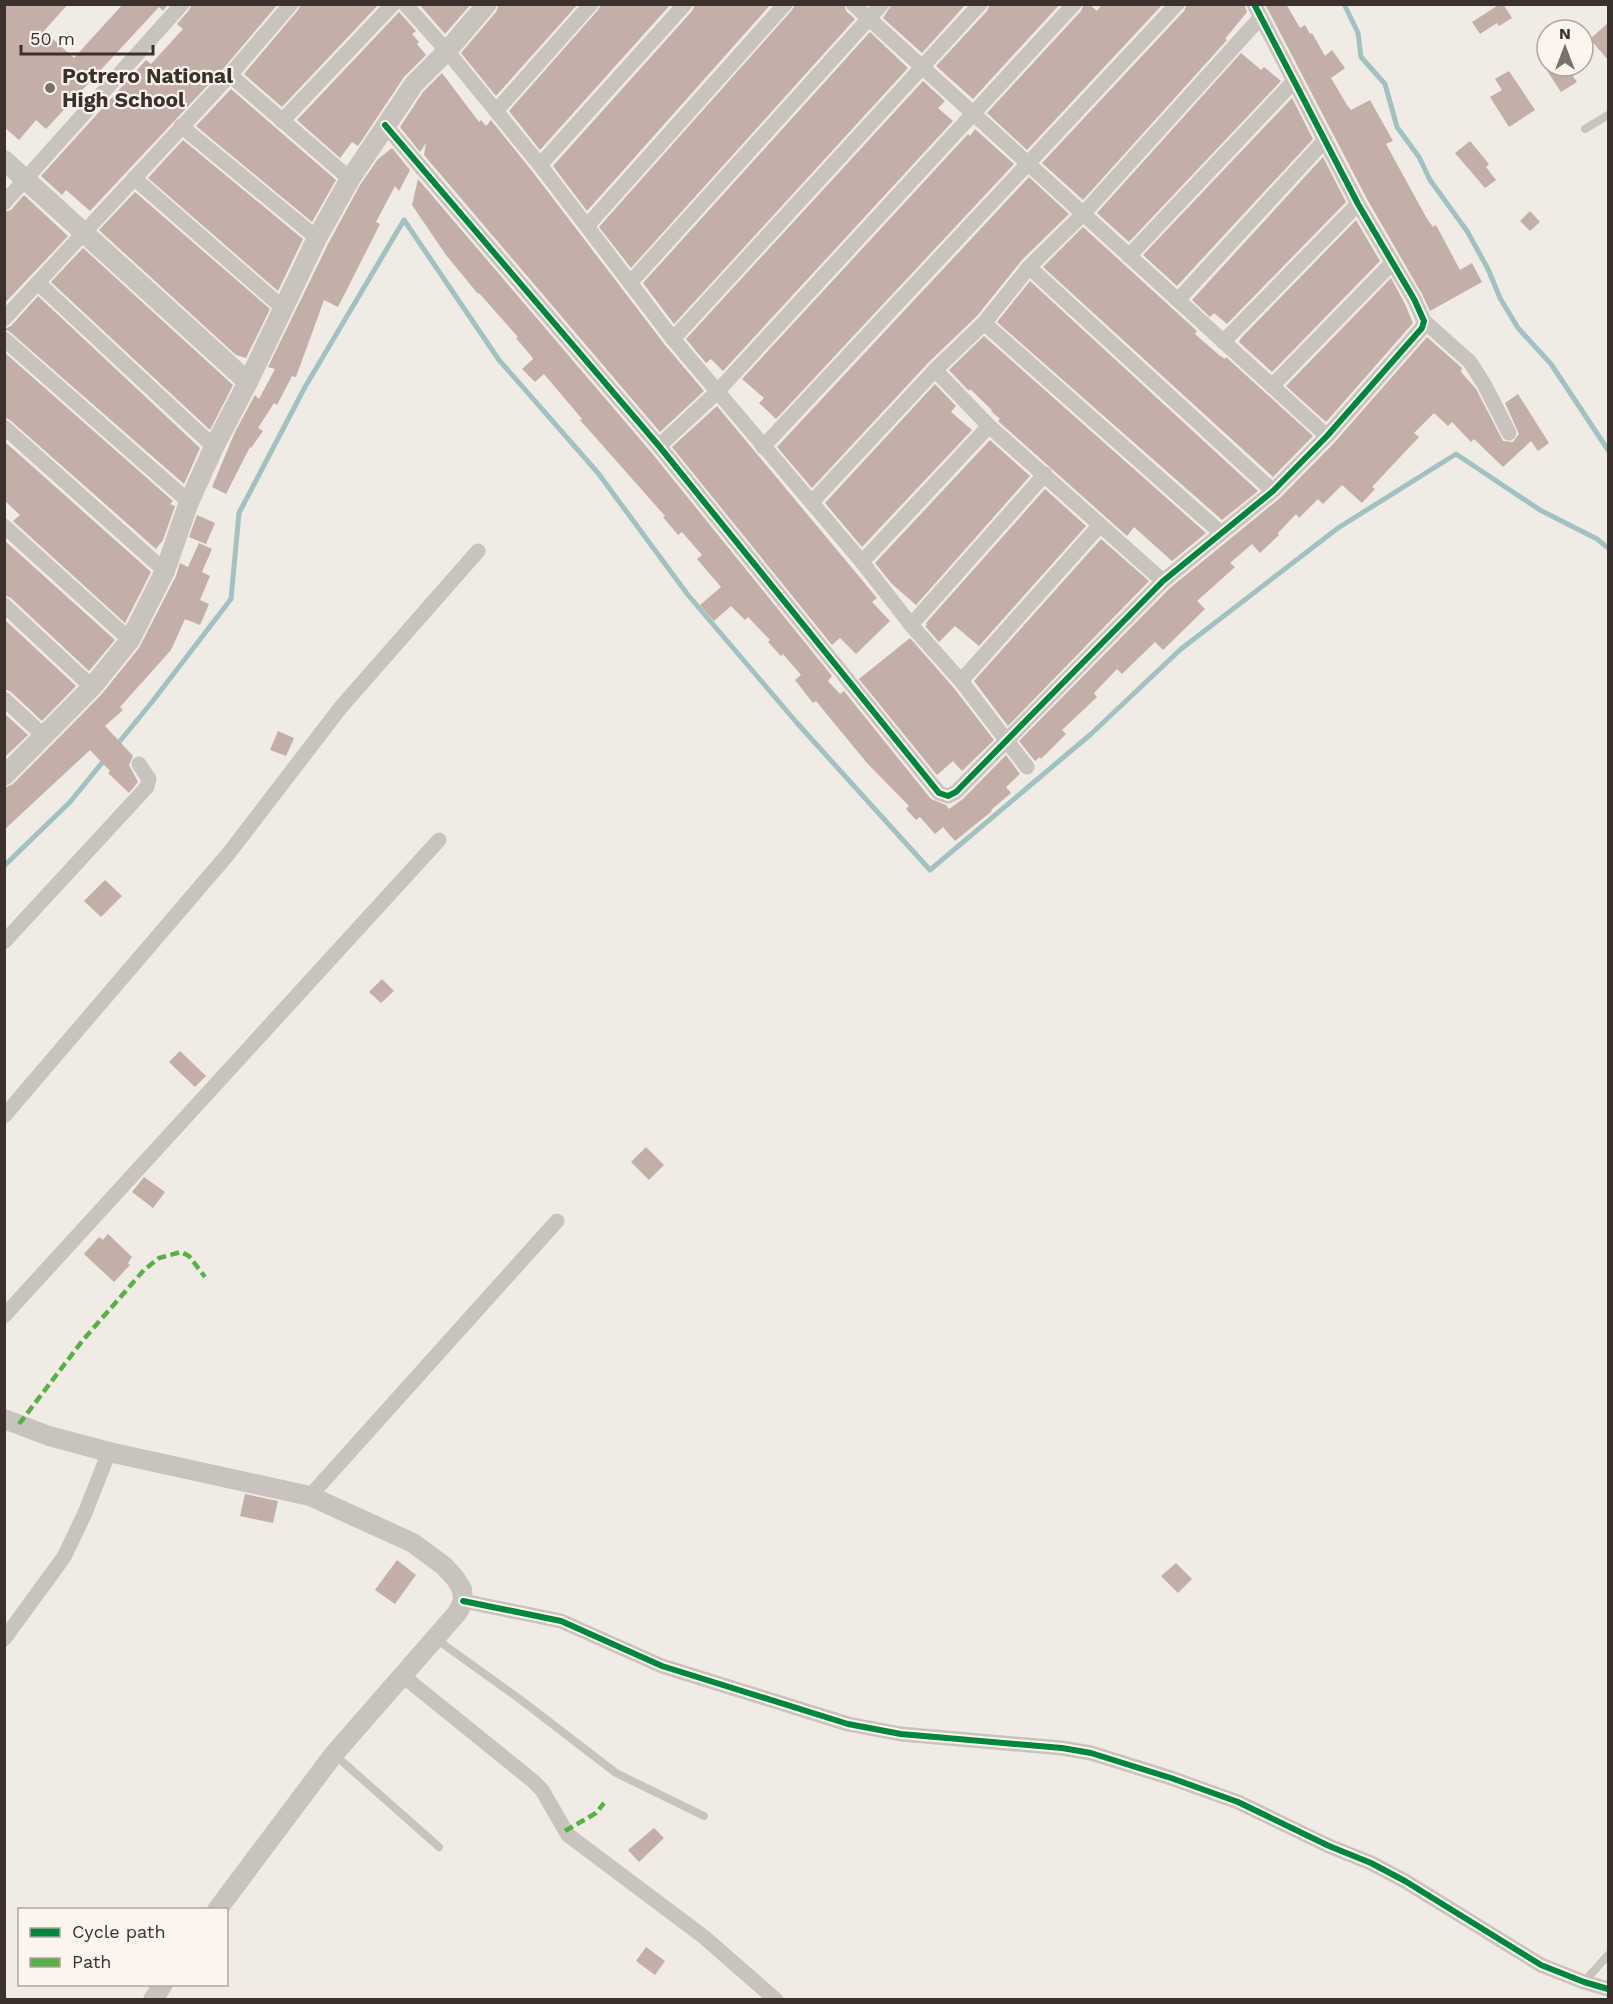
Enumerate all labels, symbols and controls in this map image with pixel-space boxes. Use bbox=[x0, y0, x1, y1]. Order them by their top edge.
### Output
scale bar bbox=[21, 18, 153, 56]
north arrow bbox=[1535, 18, 1595, 78]
text: N bbox=[1559, 24, 1571, 43]
text: 50 m bbox=[30, 28, 75, 49]
place label: Potrero National High School bbox=[62, 63, 233, 112]
marker: Potrero National High School bbox=[43, 81, 57, 95]
legend bbox=[18, 1908, 228, 1986]
text: Cycle path bbox=[72, 1921, 166, 1942]
text: Path bbox=[72, 1951, 112, 1972]

